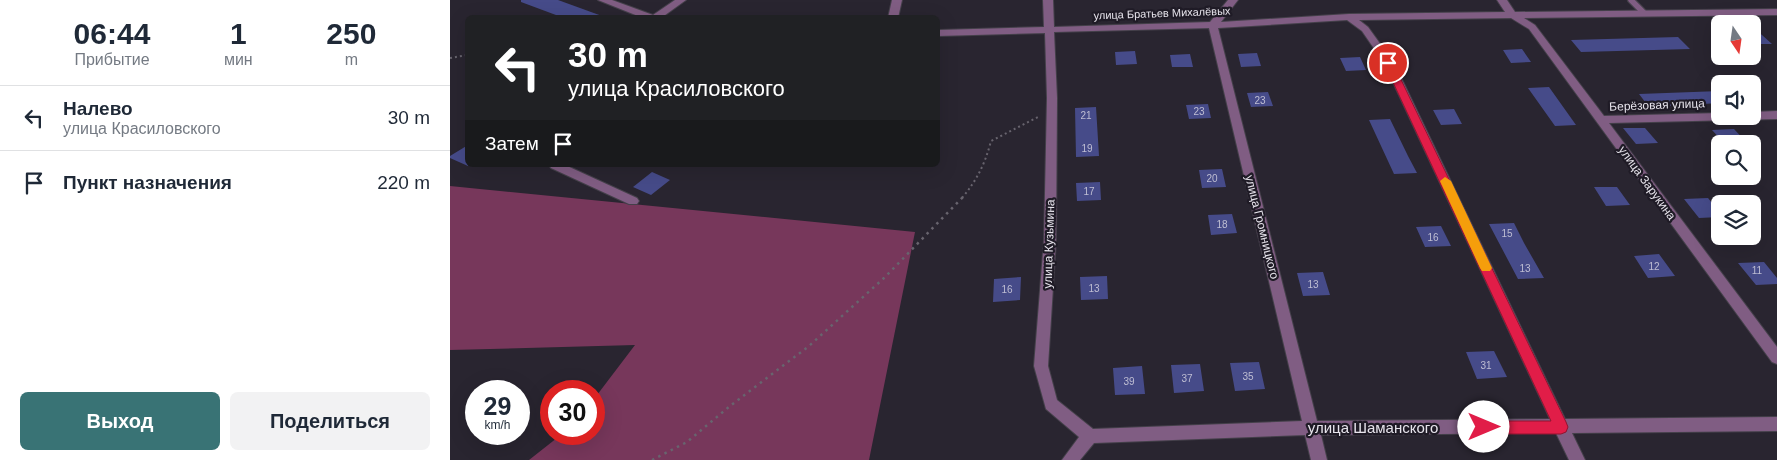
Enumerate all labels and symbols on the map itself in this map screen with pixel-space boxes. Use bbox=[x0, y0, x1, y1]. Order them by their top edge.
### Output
street label: улица Братьев Михалёвых bbox=[1093, 5, 1231, 21]
north arrow bbox=[1711, 15, 1761, 65]
pin bbox=[1367, 42, 1409, 84]
house number: 23 bbox=[1254, 95, 1266, 106]
street label: Берёзовая улица bbox=[1609, 96, 1705, 114]
house number: 23 bbox=[1193, 106, 1205, 117]
house number: 21 bbox=[1080, 110, 1092, 121]
house number: 19 bbox=[1081, 143, 1093, 154]
street label: улица Зарукина bbox=[1615, 143, 1679, 223]
house number: 20 bbox=[1206, 173, 1218, 184]
street label: улица Громницкого bbox=[1242, 173, 1282, 281]
house number: 17 bbox=[1083, 186, 1095, 197]
street label: улица Кузьмина bbox=[1040, 199, 1058, 289]
house number: 18 bbox=[1216, 219, 1228, 230]
house number: 15 bbox=[1501, 228, 1513, 239]
house number: 16 bbox=[1427, 232, 1439, 243]
house number: 12 bbox=[1648, 261, 1660, 272]
house number: 13 bbox=[1519, 263, 1531, 274]
house number: 11 bbox=[1752, 265, 1763, 276]
house number: 13 bbox=[1307, 279, 1319, 290]
house number: 13 bbox=[1088, 283, 1100, 294]
house number: 16 bbox=[1001, 284, 1013, 295]
house number: 31 bbox=[1480, 360, 1492, 371]
house number: 35 bbox=[1242, 371, 1254, 382]
house number: 37 bbox=[1181, 373, 1193, 384]
house number: 39 bbox=[1123, 376, 1135, 387]
speed limit sign: 30 bbox=[540, 380, 605, 445]
position arrow bbox=[1457, 400, 1509, 452]
street label: улица Шаманского bbox=[1308, 419, 1438, 436]

